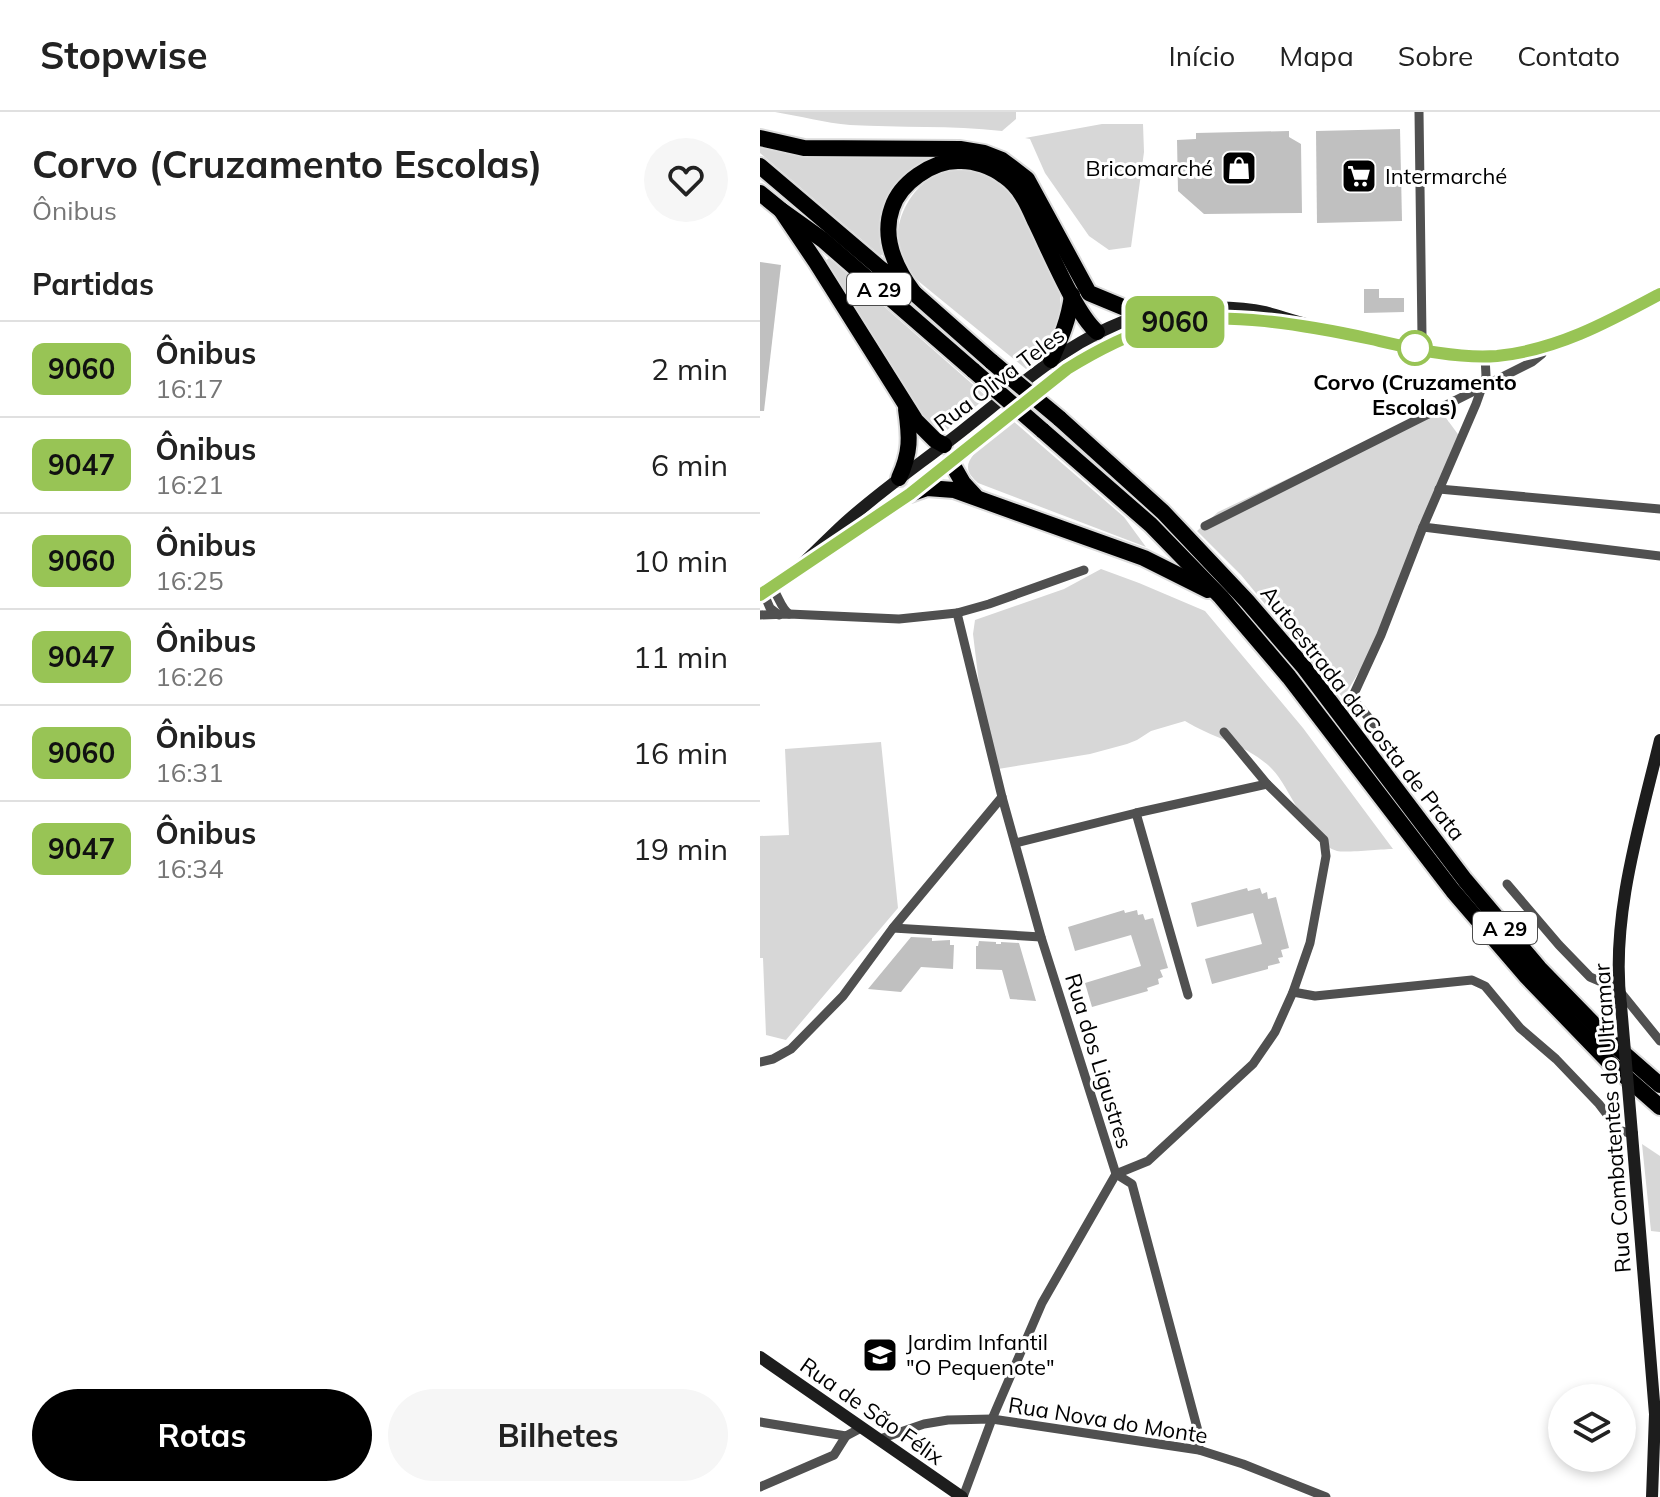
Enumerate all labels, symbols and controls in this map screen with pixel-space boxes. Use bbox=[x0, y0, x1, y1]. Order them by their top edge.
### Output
text: Stopwise bbox=[40, 31, 208, 79]
text: Início bbox=[1168, 38, 1235, 73]
text: Mapa bbox=[1279, 38, 1354, 73]
text: Sobre bbox=[1398, 38, 1473, 73]
text: Contato bbox=[1517, 38, 1620, 73]
button: heart bbox=[644, 138, 728, 222]
text: Corvo (Cruzamento Escolas) bbox=[32, 140, 542, 188]
shop icon: Bricomarché bbox=[1220, 149, 1258, 187]
place label: Bricomarché bbox=[1085, 154, 1213, 182]
supermarket icon: Intermarché bbox=[1340, 157, 1378, 195]
place label: Intermarché bbox=[1385, 162, 1507, 190]
text: Ônibus bbox=[32, 194, 117, 227]
text: Partidas bbox=[32, 265, 154, 303]
road number: A 29 bbox=[847, 273, 911, 305]
line badge: 9060 bbox=[1119, 296, 1231, 348]
text: 9060 bbox=[1141, 304, 1209, 339]
street label: Rua Oliva Teles bbox=[928, 321, 1070, 437]
marker: Corvo (Cruzamento Escolas) bbox=[1398, 331, 1432, 365]
text: Ônibus bbox=[155, 334, 256, 372]
text: 2 min bbox=[651, 350, 728, 388]
text: 9060 bbox=[48, 351, 115, 386]
place label: Corvo (Cruzamento Escolas) bbox=[1313, 368, 1517, 421]
text: 16:17 bbox=[155, 372, 224, 405]
text: Ônibus bbox=[155, 430, 256, 468]
text: 6 min bbox=[651, 446, 728, 484]
text: 9047 bbox=[48, 447, 115, 482]
text: 16:21 bbox=[155, 468, 224, 501]
text: Ônibus bbox=[155, 526, 256, 564]
text: 10 min bbox=[633, 542, 728, 580]
text: 9060 bbox=[48, 543, 115, 578]
text: 16:25 bbox=[155, 564, 224, 597]
street label: Autoestrada da Costa de Prata bbox=[1255, 580, 1471, 846]
text: Ônibus bbox=[155, 622, 256, 660]
text: 11 min bbox=[633, 638, 728, 676]
text: 9047 bbox=[48, 639, 115, 674]
text: 16:26 bbox=[155, 660, 224, 693]
text: Ônibus bbox=[155, 718, 256, 756]
text: 16 min bbox=[633, 734, 728, 772]
text: 9060 bbox=[48, 735, 115, 770]
text: 16:31 bbox=[155, 756, 224, 789]
text: Ônibus bbox=[155, 814, 256, 852]
text: 19 min bbox=[633, 830, 728, 868]
text: 9047 bbox=[48, 831, 115, 866]
text: 16:34 bbox=[155, 852, 224, 885]
road number: A 29 bbox=[1473, 912, 1537, 944]
street label: Rua Combatentes do Ultramar bbox=[1587, 962, 1637, 1274]
street label: Rua dos Ligustres bbox=[1059, 970, 1139, 1152]
place label: Jardim Infantil "O Pequenote" bbox=[906, 1328, 1055, 1381]
school or university icon: Jardim Infantil "O Pequenote" bbox=[861, 1336, 899, 1374]
street label: Rua de São Félix bbox=[795, 1351, 949, 1471]
map controls bbox=[1548, 1384, 1636, 1472]
button: layers bbox=[1548, 1384, 1636, 1472]
button: Rotas bbox=[32, 1389, 372, 1481]
button: Bilhetes bbox=[388, 1389, 728, 1481]
street label: Rua Nova do Monte bbox=[1006, 1390, 1210, 1450]

